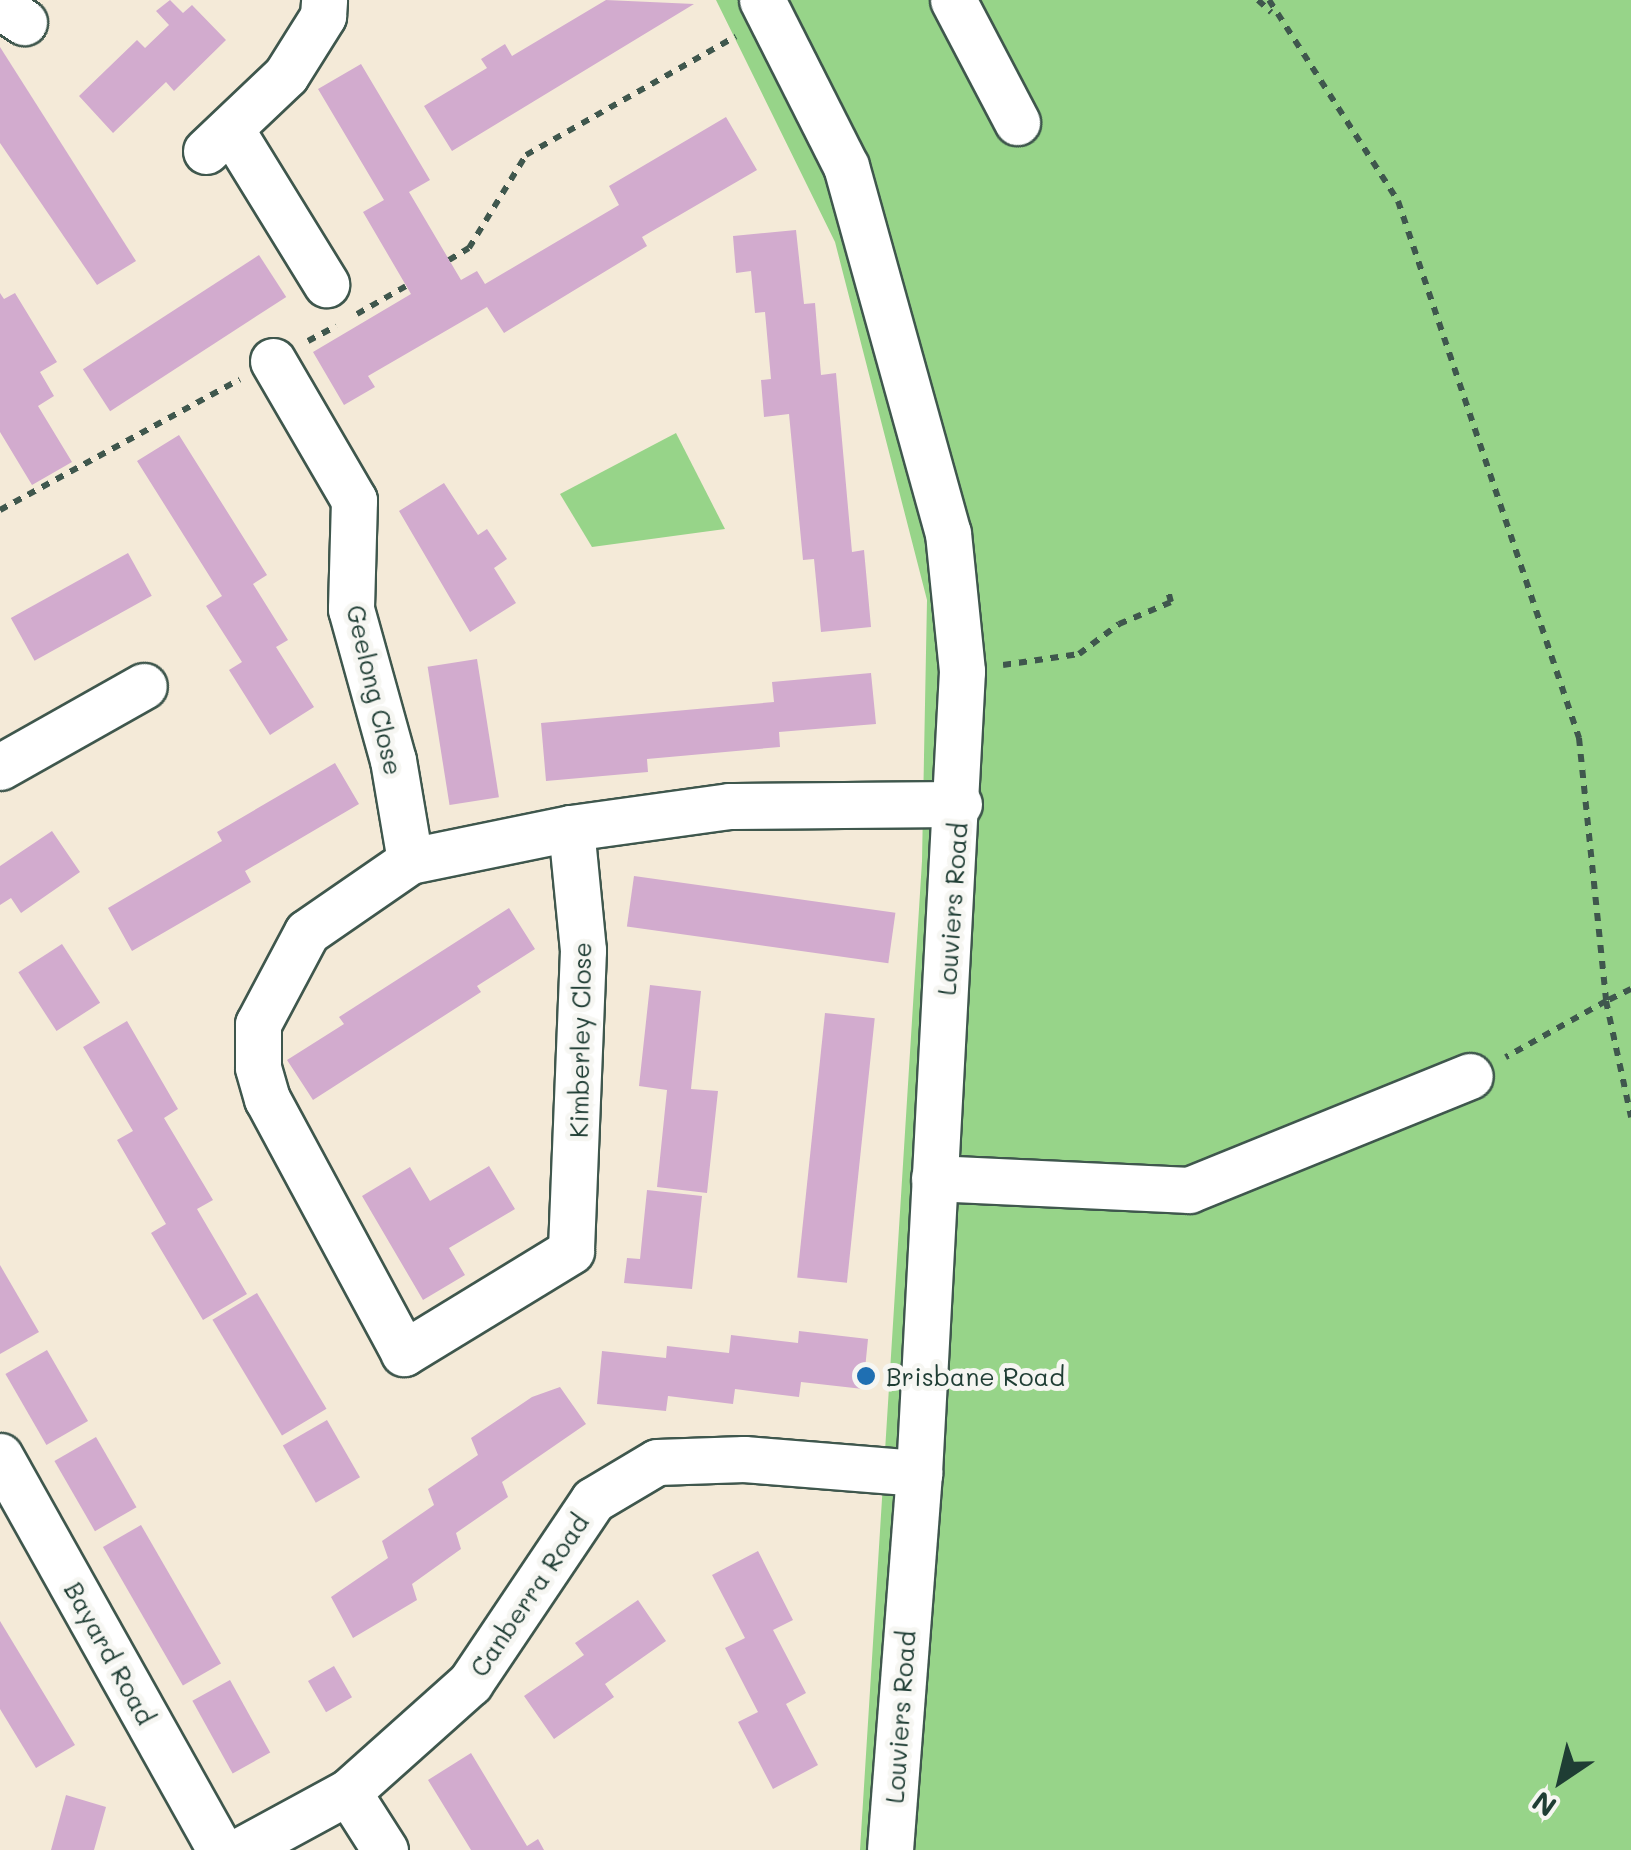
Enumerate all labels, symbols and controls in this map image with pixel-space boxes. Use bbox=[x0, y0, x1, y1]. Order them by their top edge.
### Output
street label: Geelong Close bbox=[341, 602, 409, 778]
street label: Louviers Road bbox=[931, 822, 973, 996]
street label: Kimberley Close bbox=[563, 942, 597, 1138]
place label: Brisbane Road bbox=[886, 1361, 1065, 1391]
marker: Brisbane Road bbox=[855, 1365, 877, 1387]
street label: Canberra Road bbox=[464, 1508, 594, 1682]
street label: Bayard Road bbox=[58, 1576, 162, 1730]
street label: Louviers Road bbox=[879, 1630, 921, 1804]
north arrow bbox=[1511, 1730, 1611, 1830]
text: N bbox=[1525, 1784, 1563, 1825]

